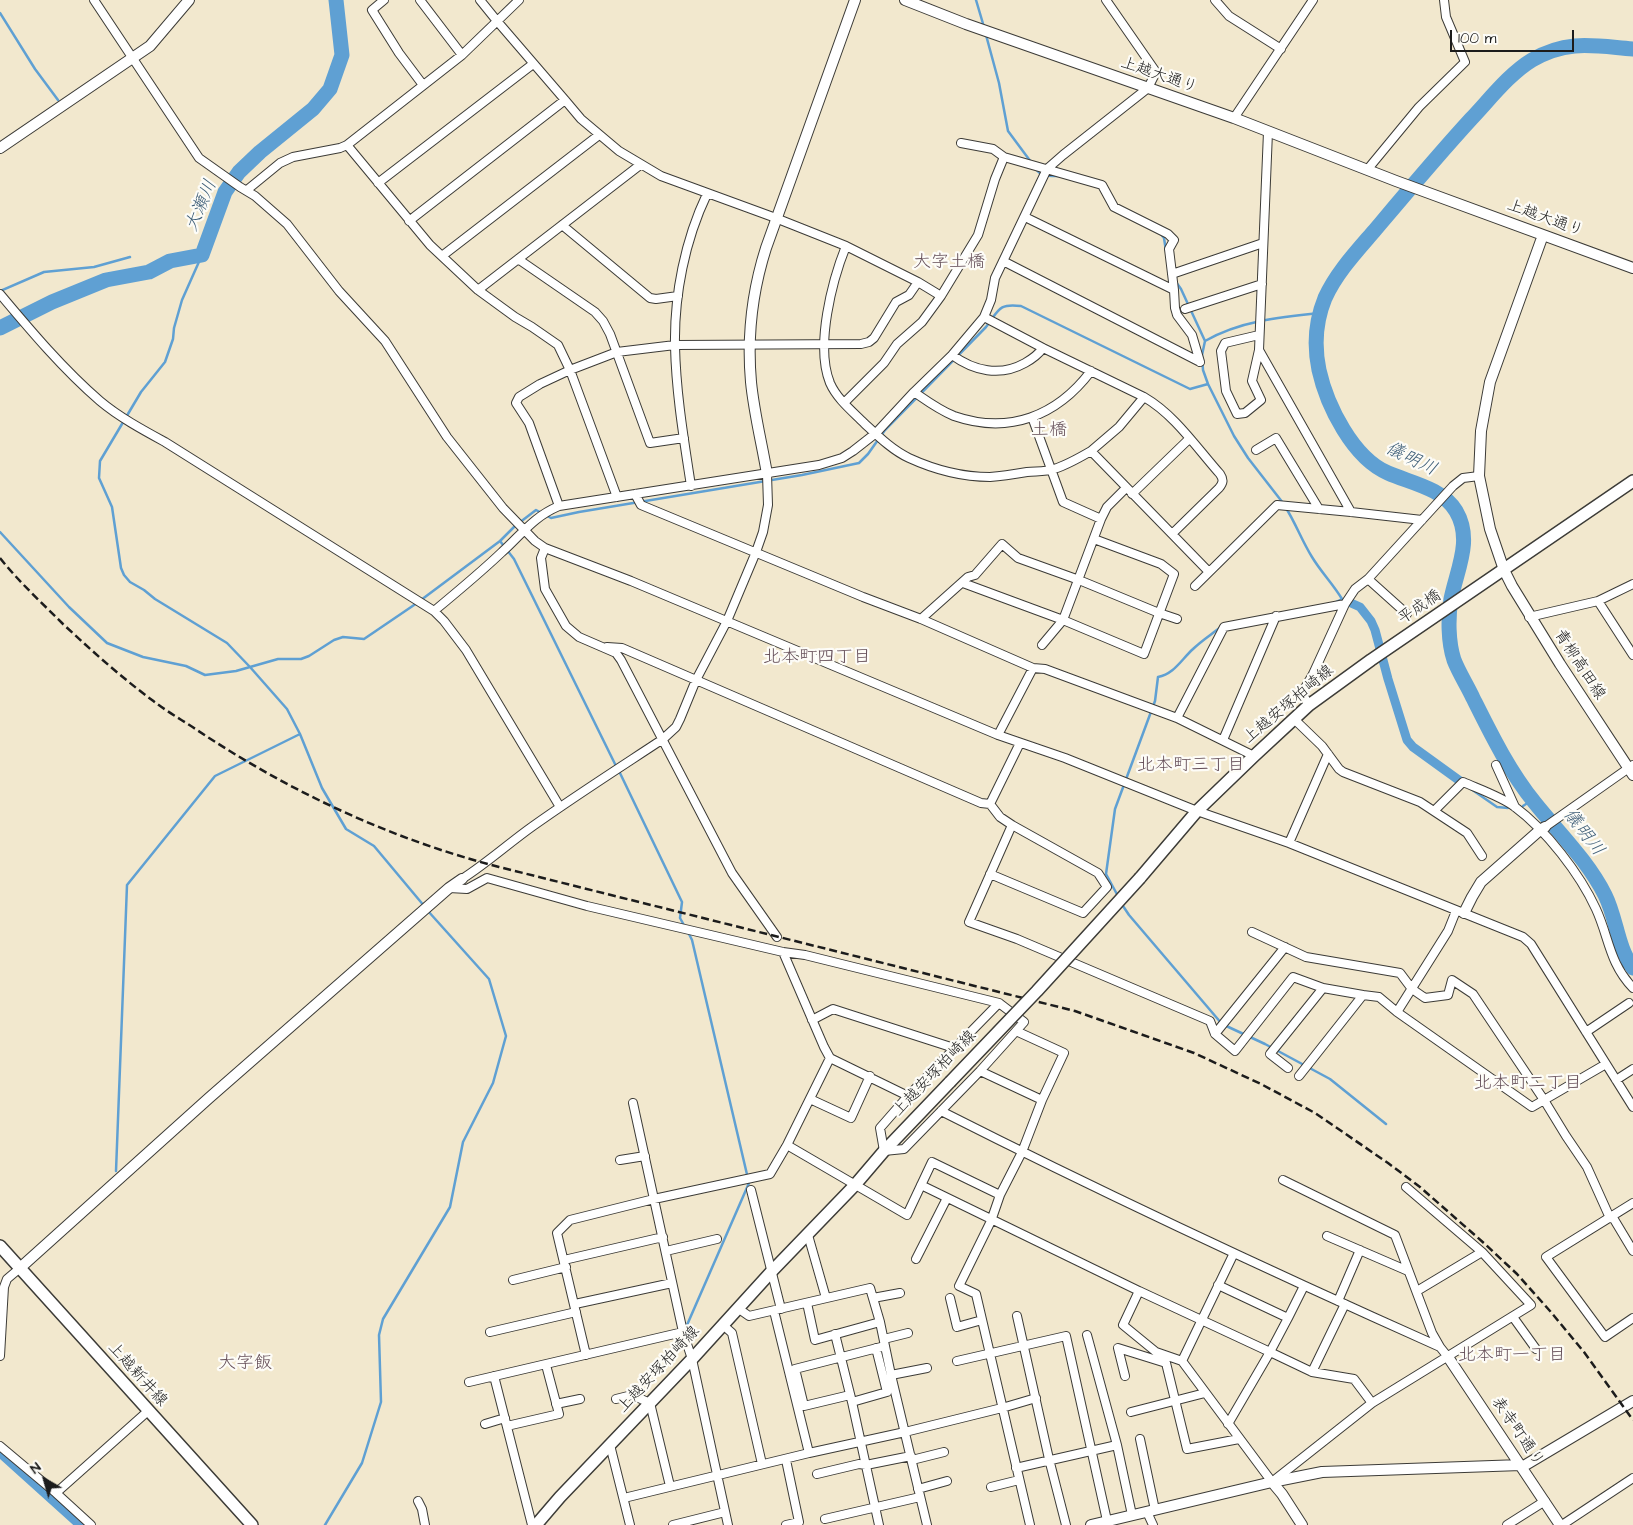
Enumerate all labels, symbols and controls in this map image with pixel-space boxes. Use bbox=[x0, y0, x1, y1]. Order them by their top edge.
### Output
scale bar bbox=[1453, 20, 1577, 52]
text: 100 m bbox=[1458, 28, 1497, 49]
street label: 上越大通り bbox=[1118, 54, 1200, 98]
water label: 大瀬川 bbox=[182, 177, 222, 235]
street label: 上越大通り bbox=[1504, 196, 1586, 242]
district label: 大字土橋 bbox=[913, 252, 985, 274]
district label: 土橋 bbox=[1031, 420, 1067, 442]
water label: 儀明川 bbox=[1382, 438, 1440, 482]
street label: 平成橋 bbox=[1395, 587, 1445, 629]
street label: 青柳高田線 bbox=[1549, 626, 1609, 704]
district label: 北本町四丁目 bbox=[763, 647, 871, 669]
street label: 上越安塚柏崎線 bbox=[1240, 662, 1338, 748]
district label: 北本町三丁目 bbox=[1137, 755, 1245, 777]
water label: 儀明川 bbox=[1558, 805, 1608, 861]
street label: 上越安塚柏崎線 bbox=[889, 1027, 981, 1121]
district label: 北本町二丁目 bbox=[1474, 1073, 1582, 1095]
street label: 上越安塚柏崎線 bbox=[614, 1322, 704, 1418]
street label: 上越新井線 bbox=[103, 1339, 171, 1411]
district label: 北本町一丁目 bbox=[1458, 1345, 1566, 1367]
district label: 大字飯 bbox=[218, 1353, 272, 1375]
street label: 表寺町通り bbox=[1487, 1393, 1547, 1471]
north arrow bbox=[20, 1455, 70, 1505]
text: N bbox=[26, 1458, 45, 1479]

